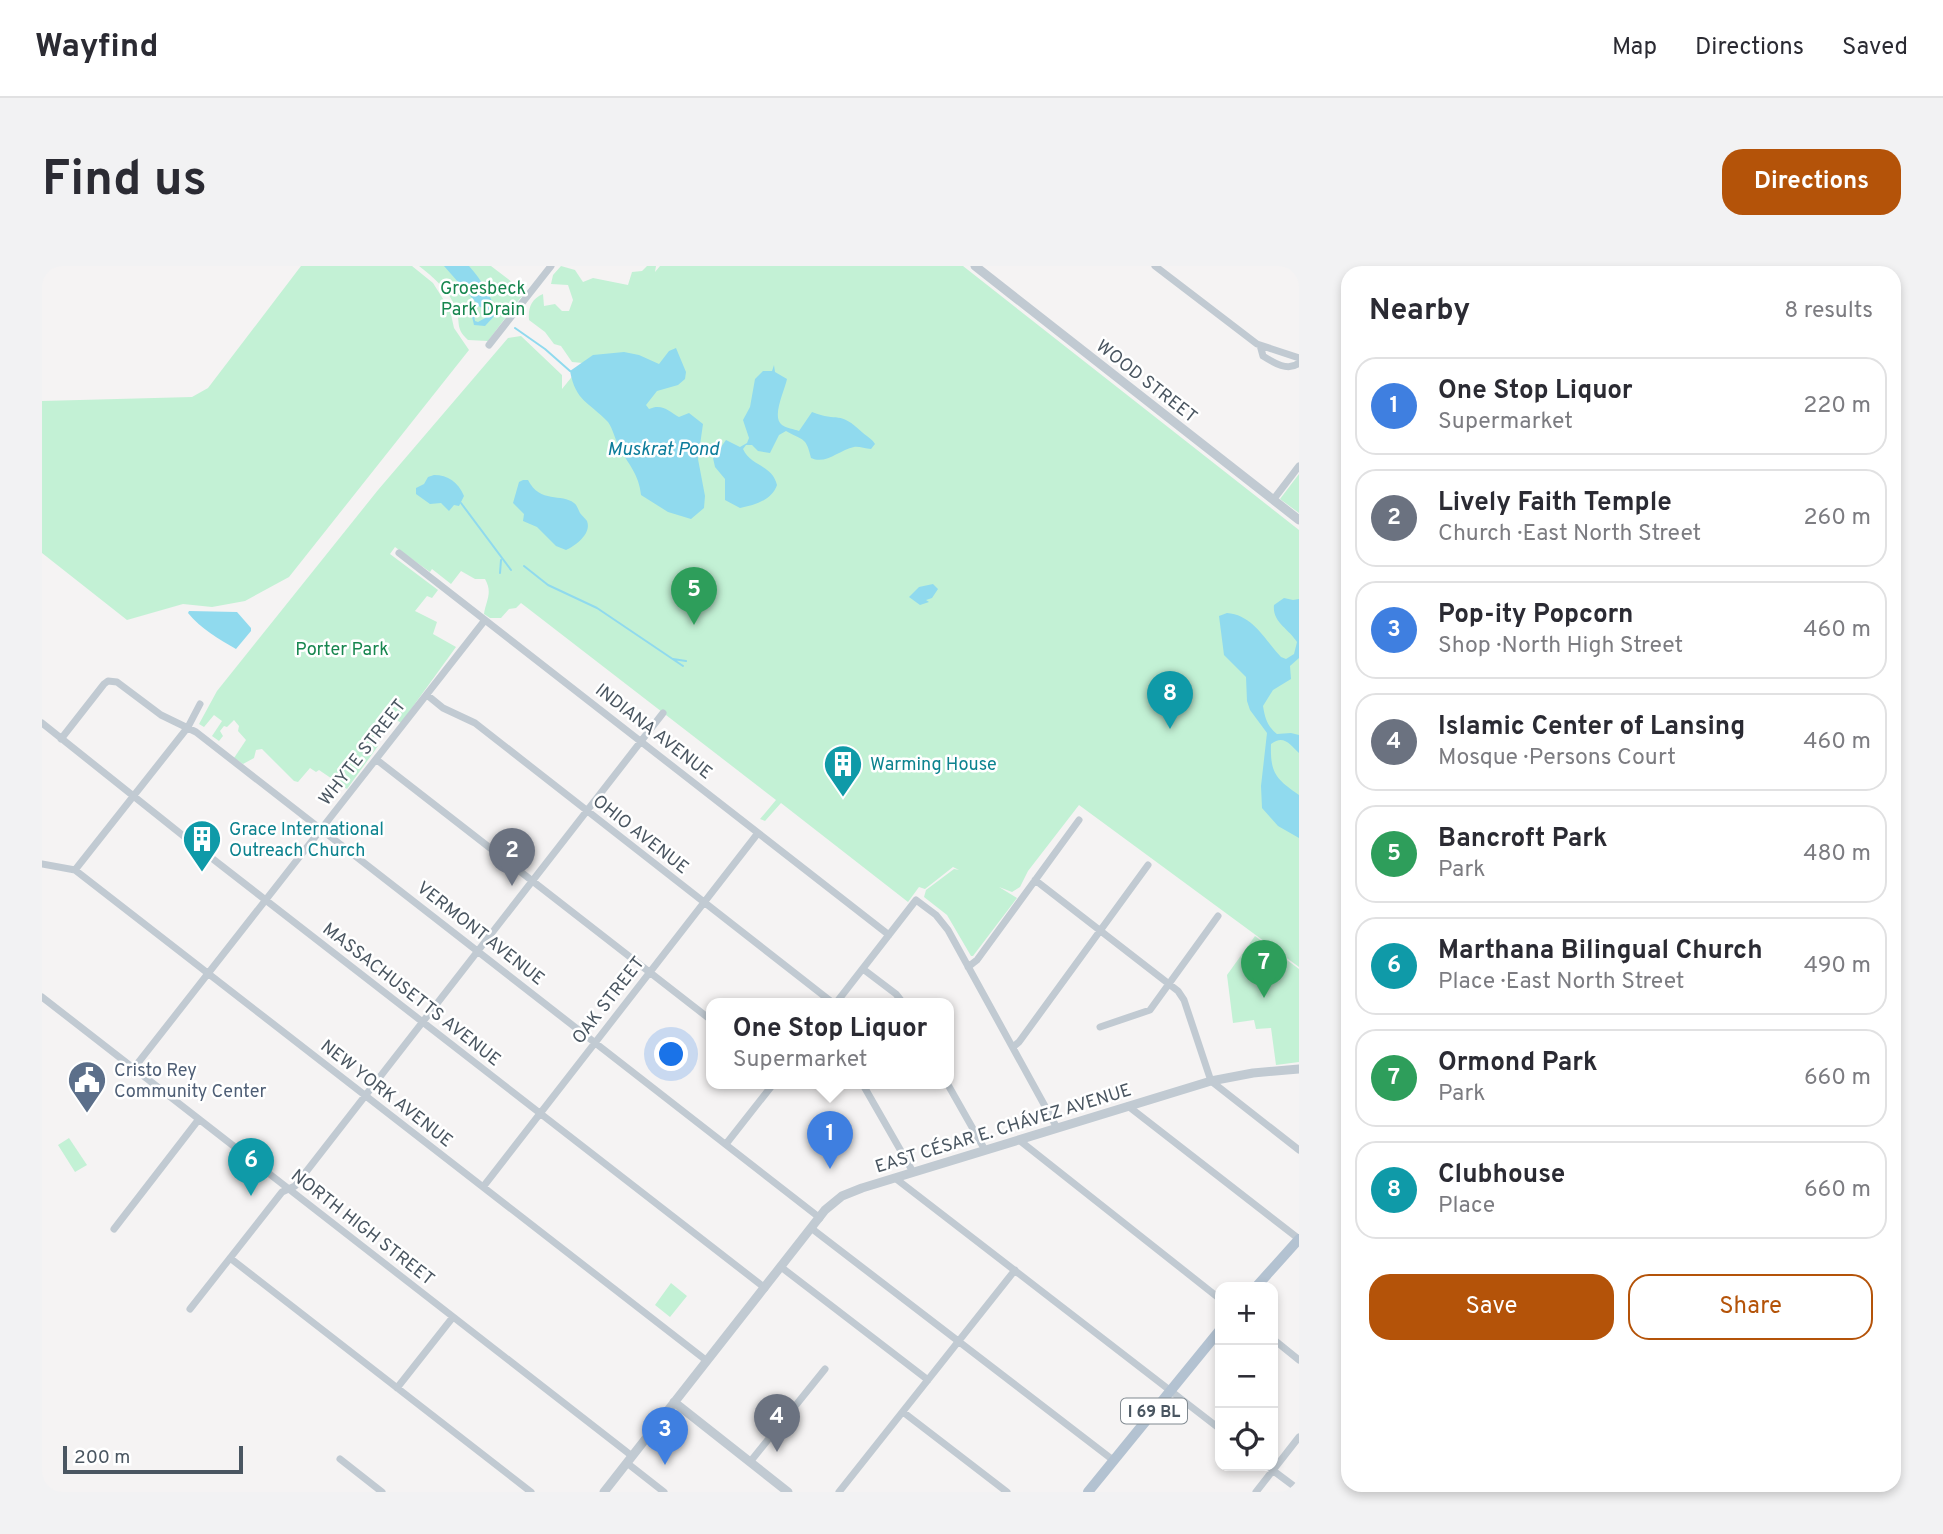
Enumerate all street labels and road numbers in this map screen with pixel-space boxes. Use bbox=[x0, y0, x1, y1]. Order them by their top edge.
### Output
street label: WOOD STREET bbox=[1091, 335, 1201, 429]
street label: INDIANA AVENUE bbox=[590, 679, 716, 785]
street label: WHYTE STREET bbox=[314, 695, 412, 811]
street label: OHIO AVENUE bbox=[587, 790, 693, 880]
street label: VERMONT AVENUE bbox=[412, 877, 549, 991]
street label: MASSACHUSETTS AVENUE bbox=[317, 918, 505, 1072]
street label: OAK STREET bbox=[568, 952, 651, 1049]
street label: NEW YORK AVENUE bbox=[315, 1035, 457, 1153]
street label: EAST CÉSAR E. CHÁVEZ AVENUE bbox=[872, 1078, 1134, 1179]
street label: NORTH HIGH STREET bbox=[286, 1165, 439, 1291]
road number: I 69 BL bbox=[1121, 1399, 1187, 1424]

